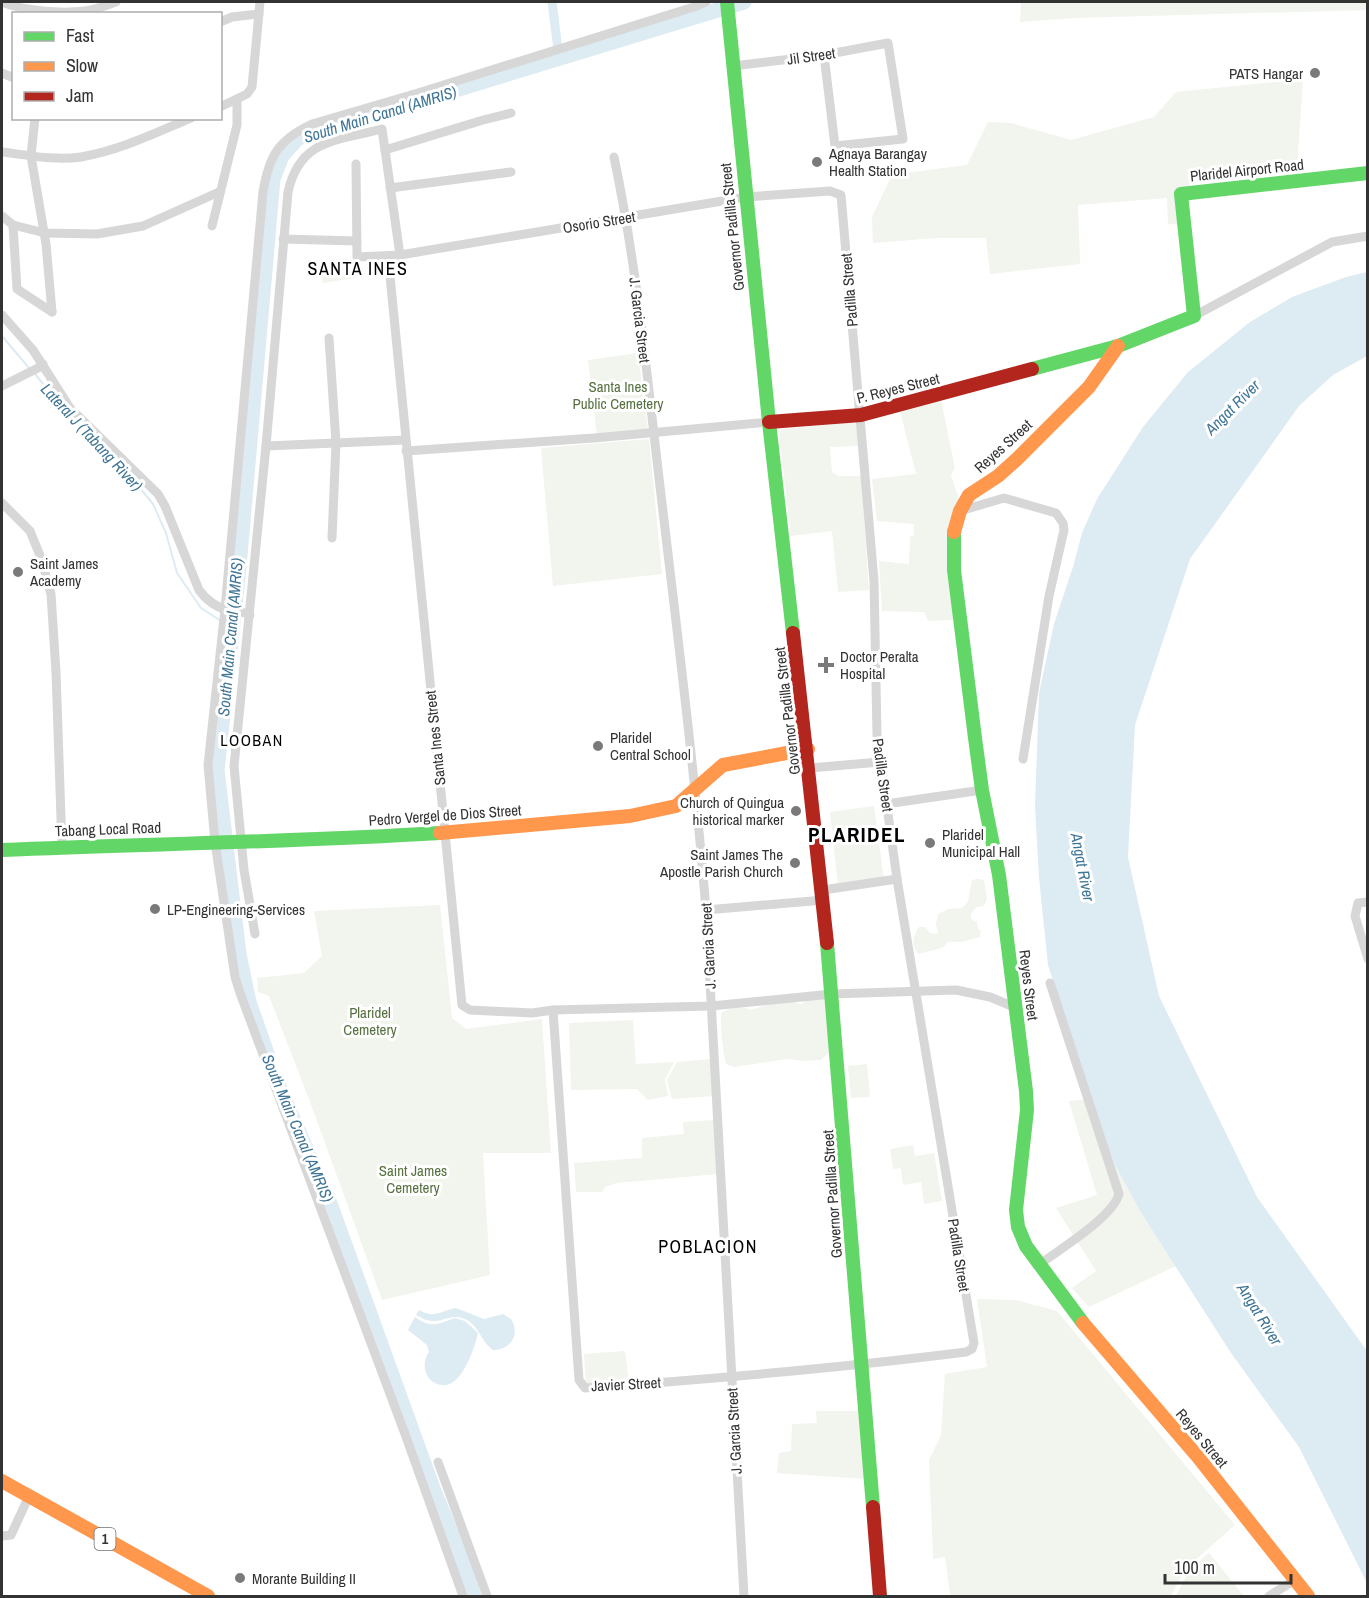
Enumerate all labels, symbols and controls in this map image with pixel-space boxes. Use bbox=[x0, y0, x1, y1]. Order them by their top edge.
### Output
legend bbox=[12, 12, 222, 120]
text: Fast bbox=[66, 23, 94, 48]
street label: Jil Street bbox=[786, 42, 837, 70]
text: Slow bbox=[66, 53, 98, 78]
place label: PATS Hangar bbox=[1229, 63, 1303, 84]
marker: PATS Hangar bbox=[1308, 66, 1322, 80]
water label: South Main Canal (AMRIS) bbox=[301, 80, 459, 148]
text: Jam bbox=[66, 83, 94, 108]
place label: Agnaya Barangay Health Station bbox=[828, 143, 928, 181]
street label: Plaridel Airport Road bbox=[1189, 154, 1305, 186]
marker: Agnaya Barangay Health Station bbox=[810, 155, 824, 169]
street label: Governor Padilla Street bbox=[715, 161, 749, 292]
street label: Osorio Street bbox=[561, 206, 637, 238]
street label: Padilla Street bbox=[835, 252, 863, 328]
district label: SANTA INES bbox=[308, 256, 408, 281]
street label: J. Garcia Street bbox=[624, 276, 656, 365]
street label: P. Reyes Street bbox=[854, 367, 942, 408]
water label: Angat River bbox=[1199, 374, 1265, 440]
park label: Santa Ines Public Cemetery bbox=[573, 376, 664, 414]
water label: Lateral J (Tabang River) bbox=[36, 378, 148, 496]
street label: Reyes Street bbox=[970, 414, 1037, 478]
place label: Saint James Academy bbox=[29, 553, 98, 591]
water label: South Main Canal (AMRIS) bbox=[212, 557, 248, 717]
marker: Saint James Academy bbox=[11, 565, 25, 579]
street label: Governor Padilla Street bbox=[769, 645, 805, 776]
place label: Doctor Peralta Hospital bbox=[840, 646, 919, 684]
marker: Doctor Peralta Hospital bbox=[817, 656, 835, 674]
street label: Santa Ines Street bbox=[420, 689, 450, 786]
place label: Plaridel Central School bbox=[610, 727, 691, 765]
district label: LOOBAN bbox=[220, 729, 284, 751]
street label: Padilla Street bbox=[867, 737, 899, 814]
marker: Plaridel Central School bbox=[591, 739, 605, 753]
place label: Church of Quingua historical marker bbox=[680, 792, 784, 830]
street label: Pedro Vergel de Dios Street bbox=[368, 799, 523, 831]
marker: Church of Quingua historical marker bbox=[789, 804, 803, 818]
street label: Tabang Local Road bbox=[55, 817, 161, 841]
district label: PLARIDEL bbox=[808, 820, 906, 849]
place label: Plaridel Municipal Hall bbox=[942, 824, 1020, 862]
water label: Angat River bbox=[1065, 830, 1101, 904]
marker: Plaridel Municipal Hall bbox=[923, 836, 937, 850]
place label: Saint James The Apostle Parish Church bbox=[659, 844, 783, 882]
marker: Saint James The Apostle Parish Church bbox=[788, 856, 802, 870]
place label: LP-Engineering-Services bbox=[167, 899, 305, 920]
marker: LP-Engineering-Services bbox=[148, 902, 162, 916]
street label: J. Garcia Street bbox=[695, 902, 721, 990]
street label: Reyes Street bbox=[1014, 948, 1044, 1022]
park label: Plaridel Cemetery bbox=[343, 1002, 398, 1040]
water label: South Main Canal (AMRIS) bbox=[257, 1051, 339, 1205]
street label: Governor Padilla Street bbox=[817, 1129, 847, 1259]
park label: Saint James Cemetery bbox=[379, 1160, 447, 1198]
street label: Padilla Street bbox=[943, 1217, 975, 1294]
district label: POBLACION bbox=[658, 1234, 758, 1259]
water label: Angat River bbox=[1232, 1278, 1288, 1350]
street label: Javier Street bbox=[591, 1372, 662, 1396]
street label: J. Garcia Street bbox=[721, 1387, 747, 1475]
street label: Reyes Street bbox=[1171, 1404, 1233, 1472]
road number: 1 bbox=[94, 1528, 116, 1550]
scale bar bbox=[1165, 1547, 1291, 1585]
text: 100 m bbox=[1174, 1555, 1215, 1580]
place label: Morante Building II bbox=[252, 1568, 356, 1589]
marker: Morante Building II bbox=[233, 1571, 247, 1585]

